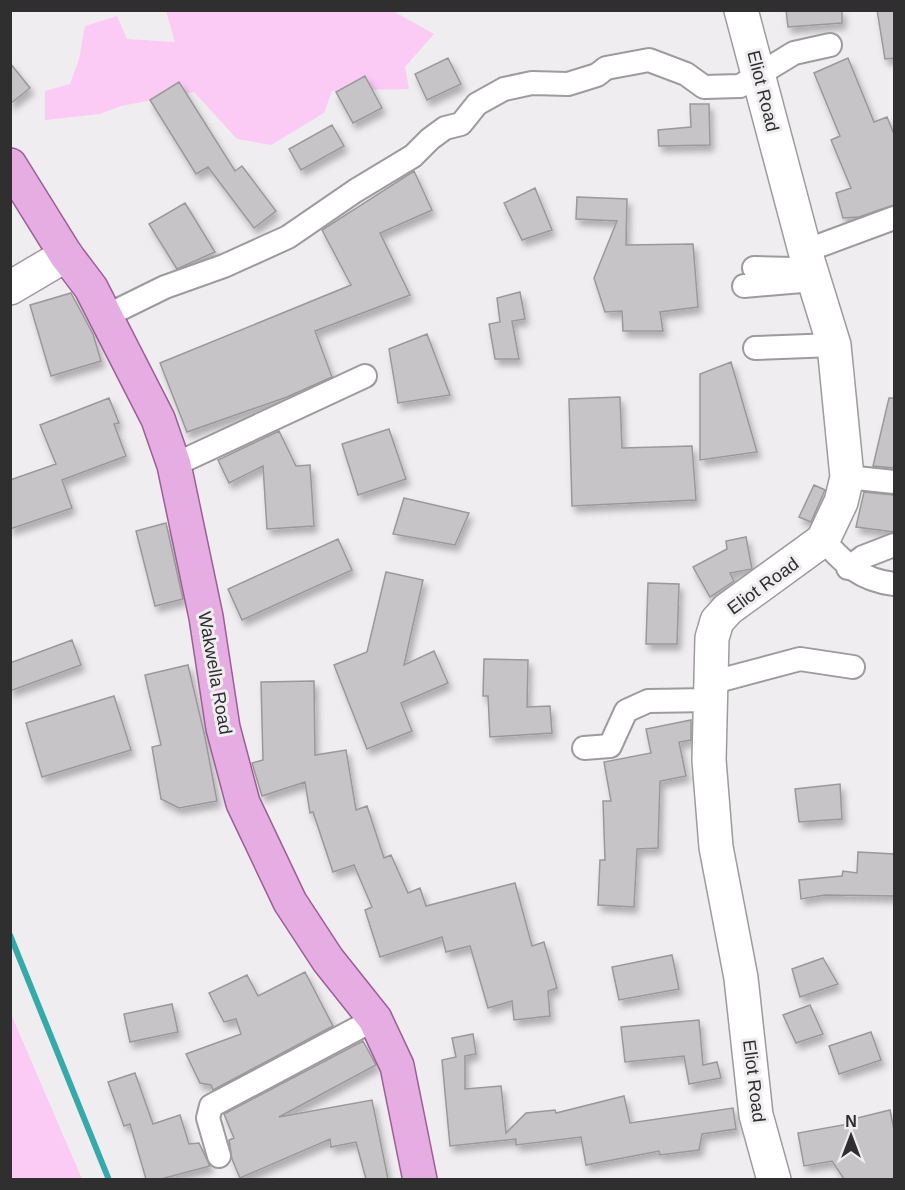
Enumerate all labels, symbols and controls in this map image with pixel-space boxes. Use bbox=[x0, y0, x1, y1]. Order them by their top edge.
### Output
street label: Eliot Road bbox=[743, 48, 783, 134]
street label: Eliot Road bbox=[724, 553, 802, 619]
street label: Wakwella Road bbox=[194, 610, 236, 736]
street label: Eliot Road bbox=[739, 1039, 769, 1123]
north arrow bbox=[821, 1106, 881, 1166]
text: N bbox=[845, 1113, 857, 1130]

